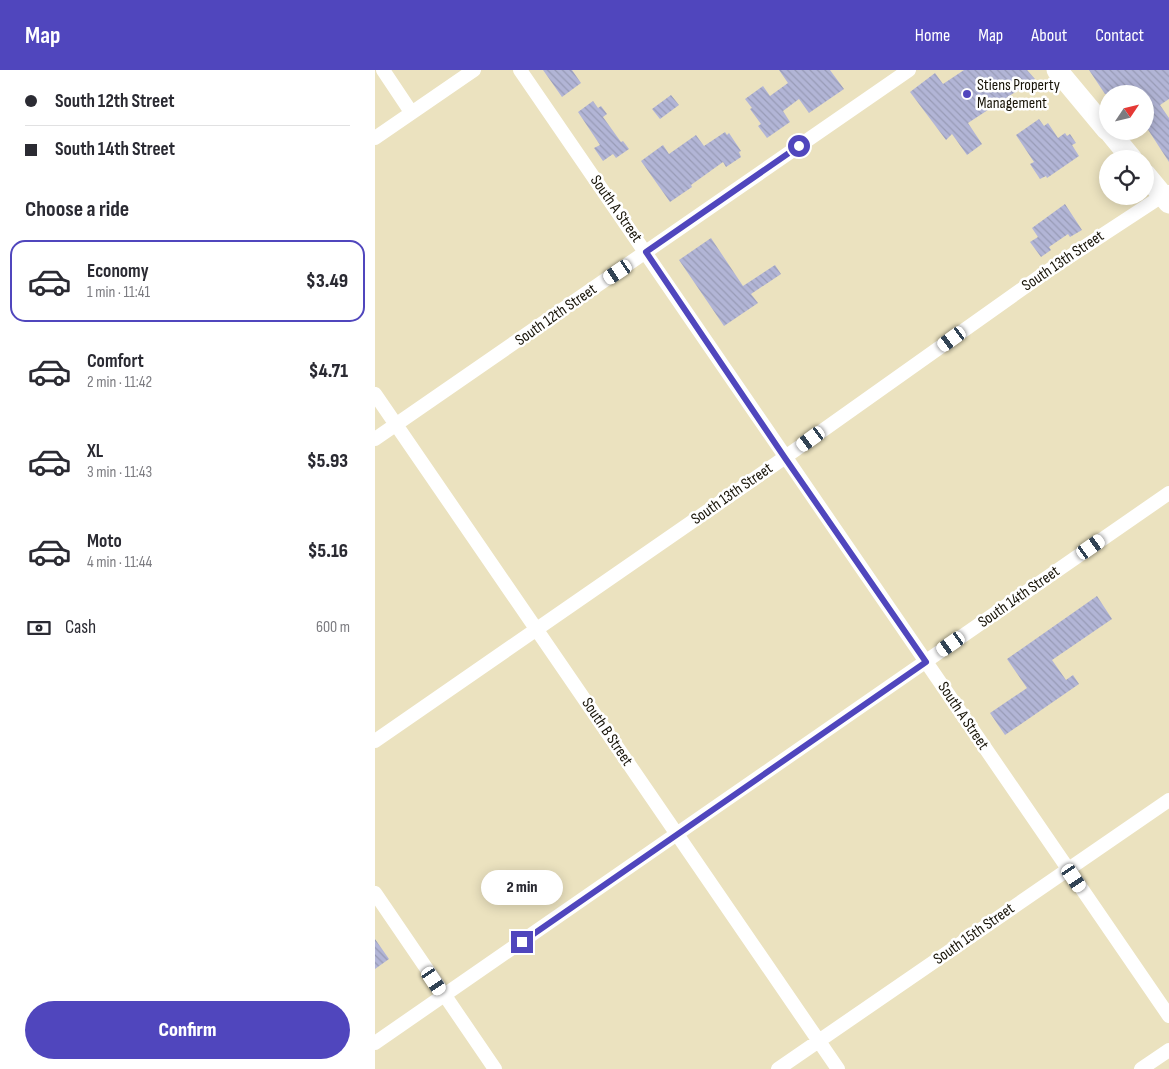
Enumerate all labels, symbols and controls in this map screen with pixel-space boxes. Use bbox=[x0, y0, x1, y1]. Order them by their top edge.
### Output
text: Map bbox=[25, 21, 60, 50]
text: Home bbox=[915, 25, 950, 46]
text: Map bbox=[978, 25, 1003, 46]
text: About bbox=[1031, 25, 1067, 46]
text: Contact bbox=[1095, 25, 1144, 46]
place label: Stiens Property Management bbox=[977, 76, 1060, 113]
north arrow bbox=[1099, 85, 1154, 140]
map controls bbox=[1099, 85, 1154, 205]
marker: Stiens Property Management bbox=[961, 88, 973, 100]
text: South 12th Street bbox=[55, 90, 175, 113]
route start bbox=[788, 135, 810, 157]
text: South 14th Street bbox=[55, 138, 175, 161]
button: locate bbox=[1099, 150, 1154, 205]
street label: South A Street bbox=[586, 172, 646, 246]
text: Choose a ride bbox=[25, 196, 129, 223]
street label: South 13th Street bbox=[1018, 227, 1108, 295]
car bbox=[601, 257, 634, 287]
icon: car bbox=[27, 259, 72, 304]
text: Economy bbox=[87, 260, 149, 283]
text: $3.49 bbox=[306, 270, 348, 293]
street label: South 12th Street bbox=[512, 280, 600, 350]
text: 1 min · 11:41 bbox=[87, 283, 150, 302]
car bbox=[935, 324, 968, 354]
icon: car bbox=[27, 349, 72, 394]
text: Comfort bbox=[87, 350, 144, 373]
text: $4.71 bbox=[309, 360, 348, 383]
text: 2 min · 11:42 bbox=[87, 373, 152, 392]
car bbox=[794, 424, 827, 454]
icon: car bbox=[27, 439, 72, 484]
text: XL bbox=[87, 440, 103, 463]
text: $5.93 bbox=[307, 450, 348, 473]
street label: South 13th Street bbox=[688, 459, 776, 529]
text: 3 min · 11:43 bbox=[87, 463, 152, 482]
icon: car bbox=[27, 529, 72, 574]
text: Moto bbox=[87, 530, 122, 553]
car bbox=[1074, 532, 1107, 562]
text: $5.16 bbox=[308, 540, 348, 563]
text: 4 min · 11:44 bbox=[87, 553, 152, 572]
street label: South 14th Street bbox=[975, 562, 1063, 632]
icon: cash bbox=[25, 614, 53, 642]
text: Cash bbox=[65, 616, 96, 639]
text: 600 m bbox=[316, 618, 350, 637]
car bbox=[934, 629, 967, 659]
street label: South A Street bbox=[933, 679, 993, 754]
street label: South B Street bbox=[577, 694, 637, 770]
car bbox=[1059, 861, 1088, 895]
callout: 2 min bbox=[481, 870, 563, 904]
text: 2 min bbox=[506, 878, 538, 897]
street label: South 15th Street bbox=[930, 899, 1018, 969]
route end bbox=[511, 931, 533, 953]
car bbox=[419, 964, 448, 998]
button: Confirm bbox=[25, 1001, 350, 1059]

